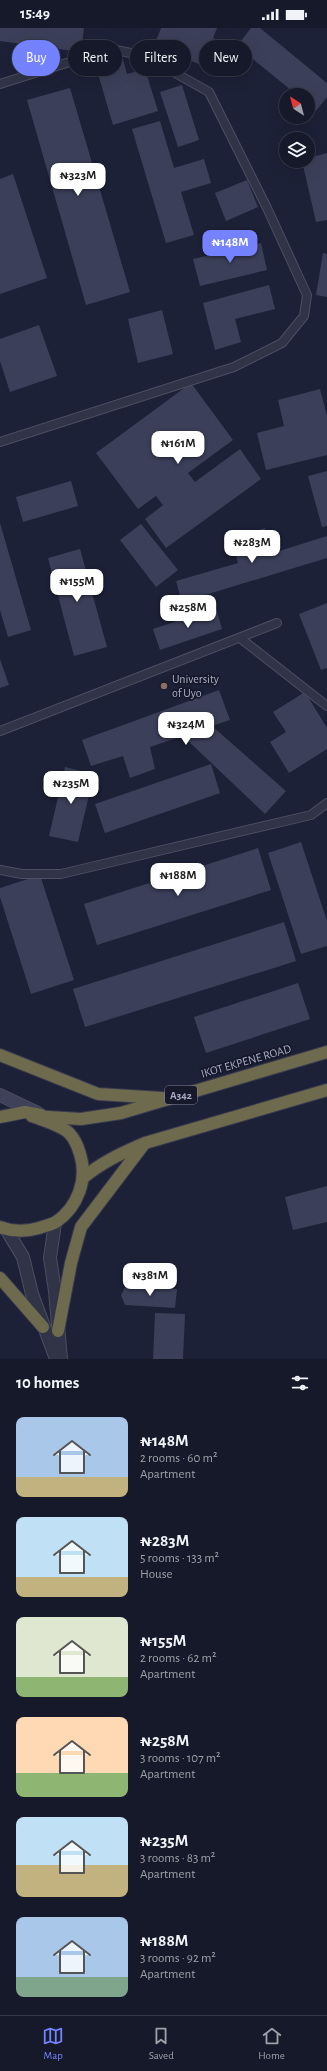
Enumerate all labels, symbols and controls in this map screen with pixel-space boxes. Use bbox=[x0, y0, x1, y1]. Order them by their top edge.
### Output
text: 15:49 bbox=[20, 6, 50, 21]
chip: Buy bbox=[12, 40, 60, 76]
chip: Rent bbox=[68, 40, 122, 76]
chip: Filters bbox=[130, 40, 191, 76]
chip: New bbox=[199, 40, 252, 76]
north arrow bbox=[279, 88, 315, 124]
map controls bbox=[279, 88, 315, 168]
button: layers bbox=[279, 132, 315, 168]
pin: ₦323M bbox=[50, 163, 106, 197]
text: ₦323M bbox=[60, 169, 96, 182]
pin: ₦148M bbox=[202, 230, 258, 264]
text: ₦148M bbox=[211, 236, 249, 249]
pin: ₦161M bbox=[150, 431, 206, 465]
text: ₦161M bbox=[160, 437, 196, 450]
pin: ₦283M bbox=[224, 530, 280, 564]
text: ₦283M bbox=[233, 536, 271, 549]
pin: ₦155M bbox=[49, 569, 105, 603]
text: ₦155M bbox=[59, 575, 95, 588]
pin: ₦258M bbox=[160, 595, 216, 629]
text: ₦258M bbox=[169, 601, 207, 614]
place label: University of Uyo bbox=[172, 673, 219, 700]
marker: University of Uyo bbox=[159, 681, 169, 691]
pin: ₦324M bbox=[158, 712, 214, 746]
text: ₦324M bbox=[167, 718, 205, 731]
pin: ₦235M bbox=[43, 771, 99, 805]
text: ₦235M bbox=[53, 777, 89, 790]
pin: ₦188M bbox=[150, 863, 206, 897]
text: ₦188M bbox=[159, 869, 197, 882]
street label: IKOT EKPENE ROAD bbox=[199, 1042, 293, 1080]
road number: A342 bbox=[165, 1086, 197, 1104]
pin: ₦381M bbox=[122, 1263, 178, 1297]
text: ₦381M bbox=[132, 1269, 168, 1282]
icon: filters bbox=[289, 1372, 311, 1394]
text: 10 homes bbox=[16, 1374, 79, 1391]
text: ₦148M bbox=[140, 1432, 189, 1449]
icon: home bbox=[48, 1433, 96, 1481]
text: 2 rooms · 60 m² bbox=[140, 1452, 217, 1465]
text: Apartment bbox=[140, 1468, 195, 1481]
text: ₦283M bbox=[140, 1532, 189, 1549]
icon: home bbox=[48, 1533, 96, 1581]
text: 5 rooms · 133 m² bbox=[140, 1552, 219, 1565]
text: House bbox=[140, 1568, 172, 1581]
text: ₦155M bbox=[140, 1632, 186, 1649]
icon: home bbox=[48, 1633, 96, 1681]
text: 2 rooms · 62 m² bbox=[140, 1652, 216, 1665]
text: Apartment bbox=[140, 1668, 195, 1681]
text: ₦258M bbox=[140, 1732, 189, 1749]
icon: home bbox=[48, 1733, 96, 1781]
text: 3 rooms · 107 m² bbox=[140, 1752, 221, 1765]
text: Apartment bbox=[140, 1768, 195, 1781]
text: ₦235M bbox=[140, 1832, 188, 1849]
icon: home bbox=[48, 1833, 96, 1881]
text: 3 rooms · 83 m² bbox=[140, 1852, 215, 1865]
text: Apartment bbox=[140, 1868, 195, 1881]
text: ₦188M bbox=[140, 1932, 188, 1949]
icon: home bbox=[48, 1933, 96, 1981]
text: 3 rooms · 92 m² bbox=[140, 1952, 216, 1965]
text: Apartment bbox=[140, 1968, 195, 1981]
tab: Map bbox=[42, 2025, 64, 2062]
tab: Saved bbox=[149, 2025, 174, 2062]
tab: Home bbox=[258, 2025, 285, 2062]

